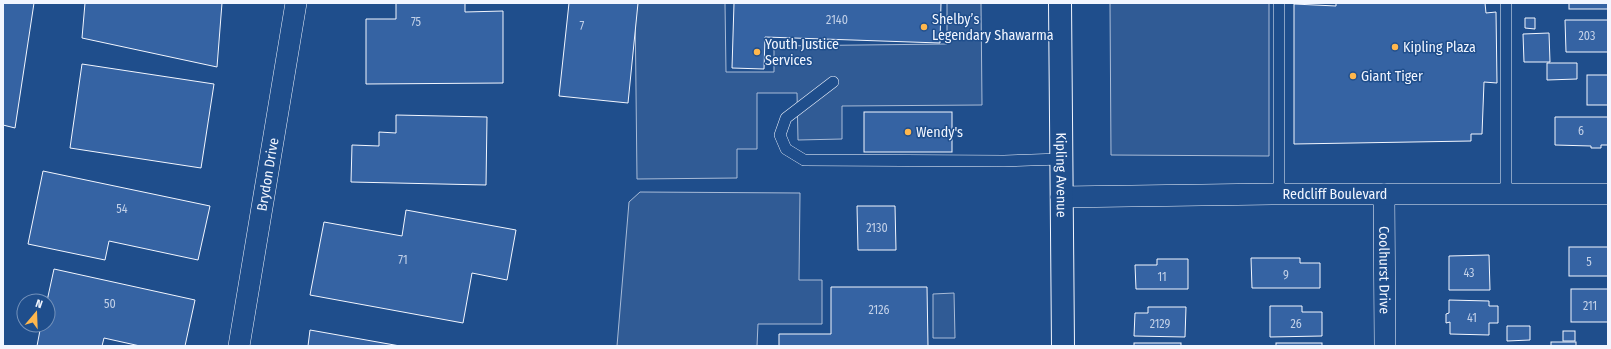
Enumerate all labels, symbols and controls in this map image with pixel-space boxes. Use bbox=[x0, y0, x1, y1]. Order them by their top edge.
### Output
place label: Shelby’s Legendary Shawarma bbox=[932, 11, 1054, 44]
house number: 2140 bbox=[826, 13, 848, 27]
house number: 75 bbox=[411, 15, 422, 29]
house number: 7 bbox=[580, 19, 585, 33]
marker: Shelby’s Legendary Shawarma bbox=[919, 22, 929, 32]
house number: 203 bbox=[1579, 29, 1595, 43]
place label: Youth Justice Services bbox=[765, 36, 839, 69]
place label: Kipling Plaza bbox=[1403, 39, 1476, 56]
marker: Kipling Plaza bbox=[1390, 42, 1400, 52]
marker: Youth Justice Services bbox=[752, 47, 762, 57]
place label: Giant Tiger bbox=[1361, 68, 1423, 85]
marker: Giant Tiger bbox=[1348, 71, 1358, 81]
place label: Wendy's bbox=[916, 124, 963, 141]
house number: 6 bbox=[1578, 124, 1584, 138]
marker: Wendy's bbox=[903, 127, 913, 137]
street label: Kipling Avenue bbox=[1053, 132, 1070, 218]
street label: Brydon Drive bbox=[253, 136, 282, 212]
street label: Redcliff Boulevard bbox=[1283, 186, 1387, 203]
house number: 54 bbox=[116, 202, 128, 216]
house number: 2130 bbox=[866, 221, 888, 235]
street label: Coolhurst Drive bbox=[1376, 226, 1393, 314]
house number: 71 bbox=[398, 253, 408, 267]
house number: 5 bbox=[1586, 255, 1592, 269]
house number: 43 bbox=[1463, 266, 1475, 280]
house number: 9 bbox=[1283, 268, 1289, 282]
house number: 11 bbox=[1157, 270, 1167, 284]
north arrow bbox=[16, 293, 56, 333]
text: N bbox=[34, 297, 44, 311]
house number: 50 bbox=[104, 297, 116, 311]
house number: 211 bbox=[1583, 299, 1597, 313]
house number: 2126 bbox=[869, 303, 890, 317]
house number: 41 bbox=[1467, 311, 1477, 325]
house number: 2129 bbox=[1150, 317, 1171, 331]
house number: 26 bbox=[1290, 317, 1302, 331]

